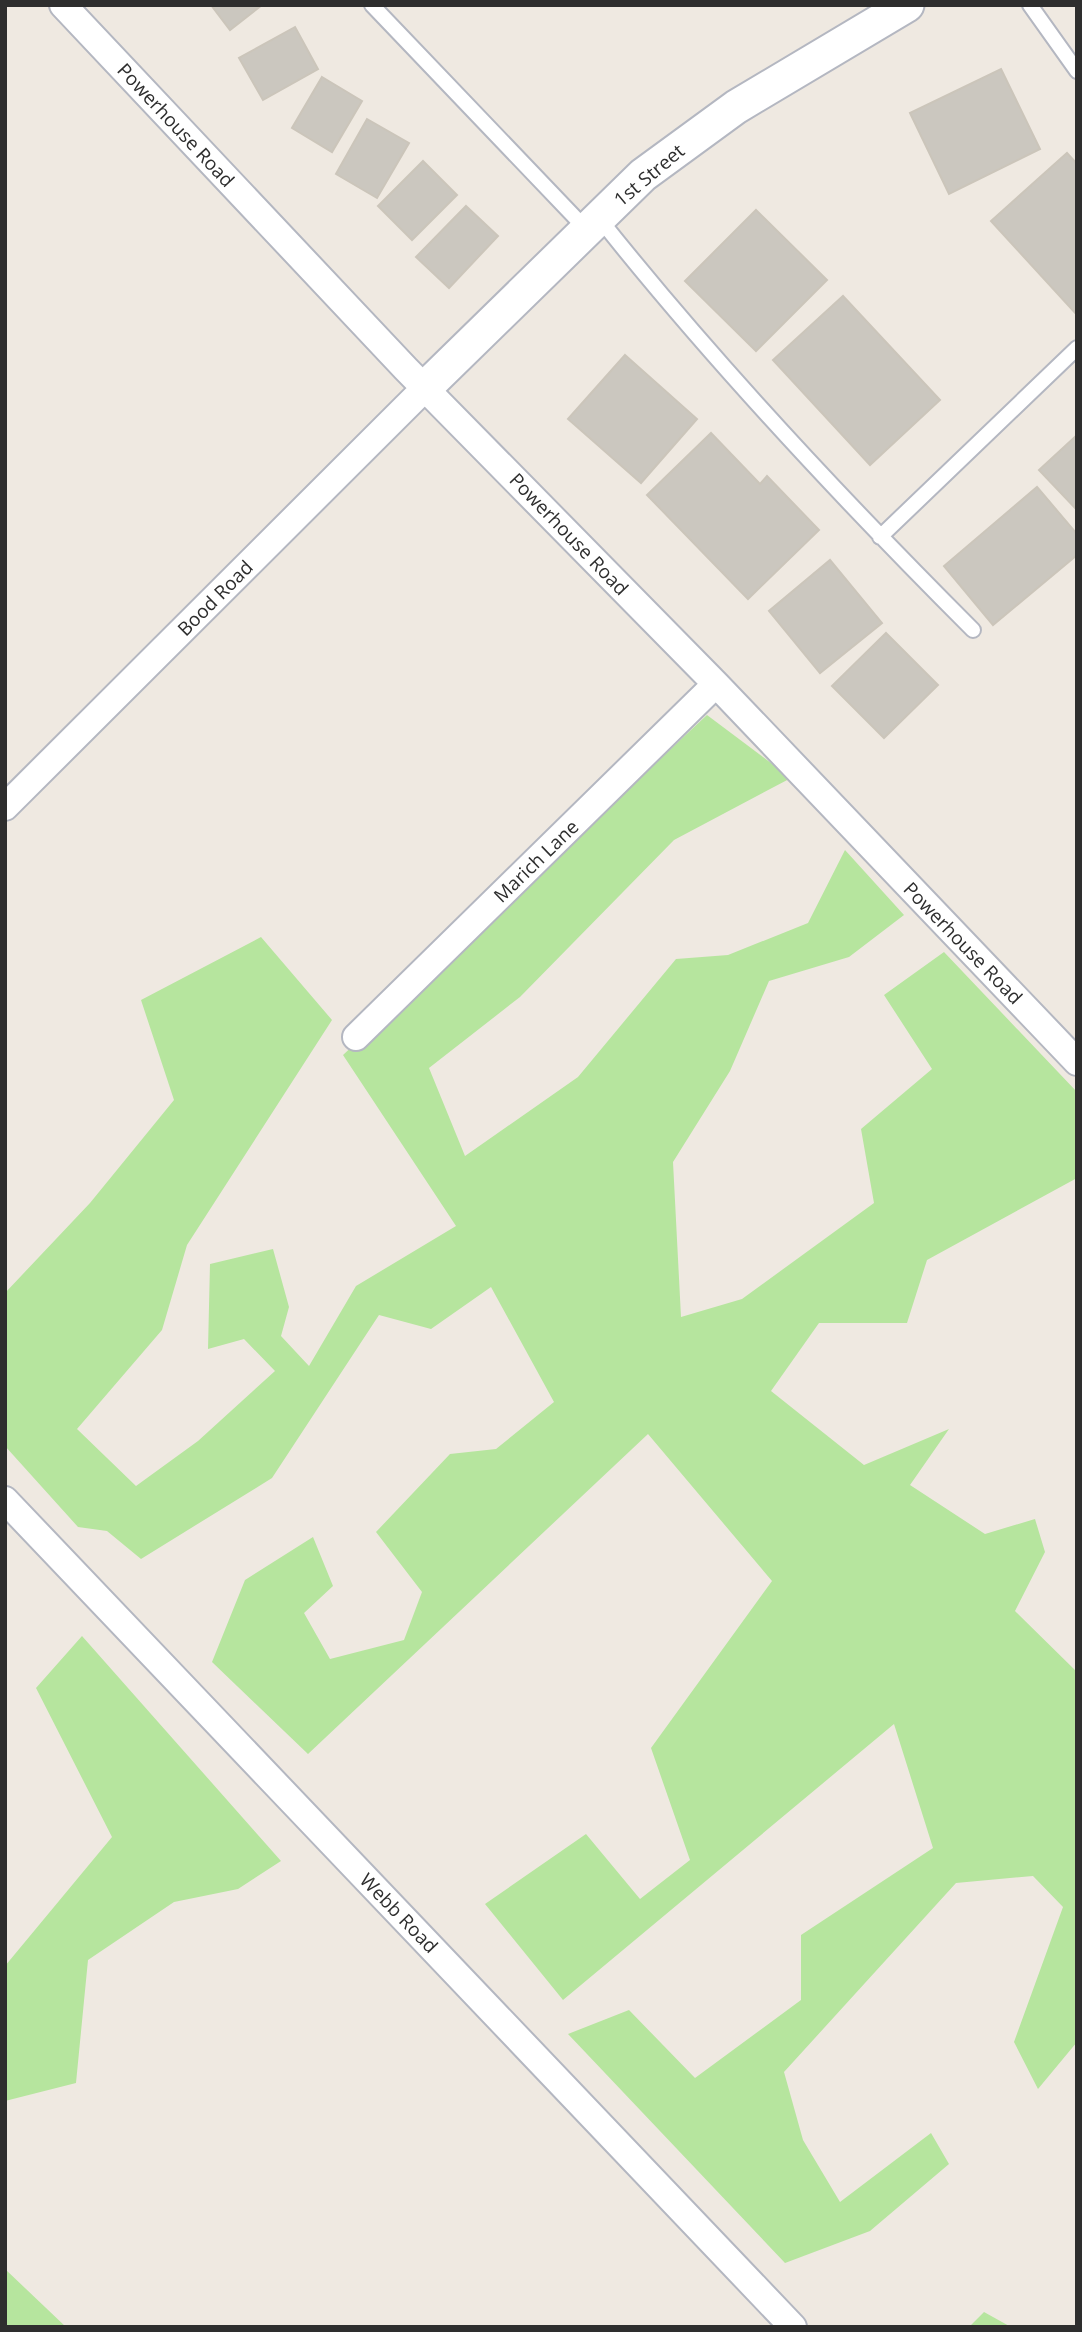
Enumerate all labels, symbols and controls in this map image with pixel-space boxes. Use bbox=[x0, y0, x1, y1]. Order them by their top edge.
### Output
street label: Powerhouse Road bbox=[112, 57, 240, 193]
street label: 1st Street bbox=[608, 138, 690, 212]
street label: Powerhouse Road bbox=[504, 467, 634, 601]
street label: Bood Road bbox=[171, 554, 259, 642]
street label: Marich Lane bbox=[488, 814, 584, 908]
street label: Powerhouse Road bbox=[898, 876, 1028, 1010]
street label: Webb Road bbox=[354, 1867, 444, 1959]

